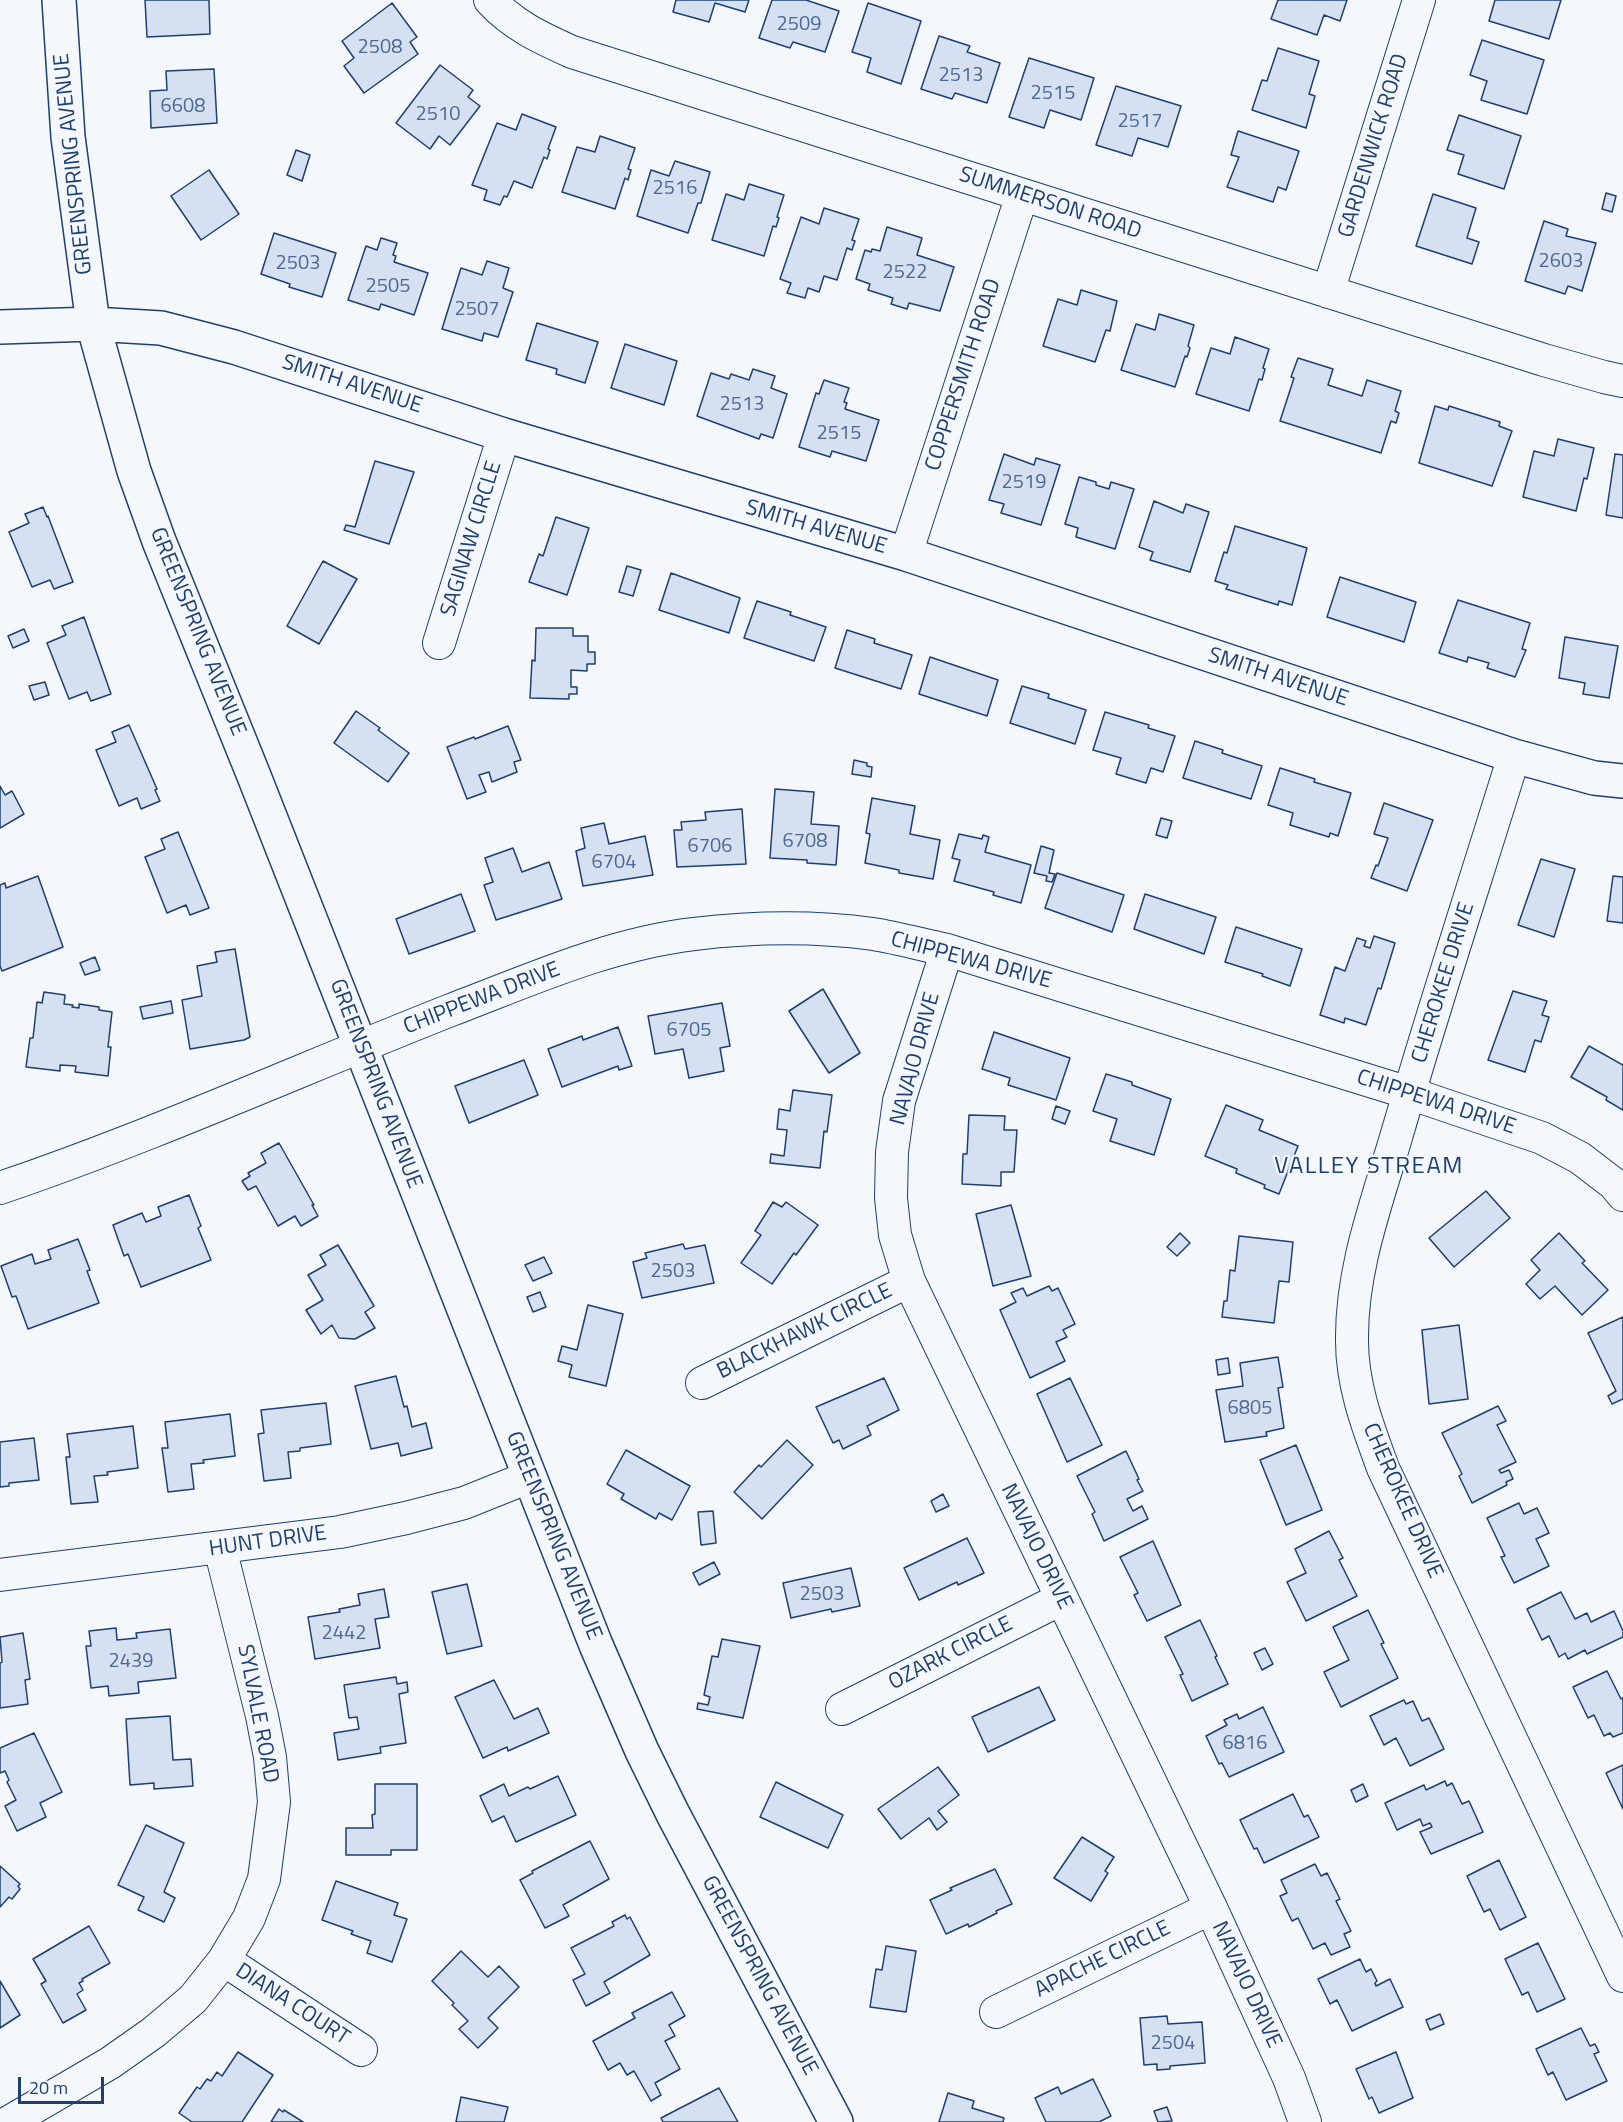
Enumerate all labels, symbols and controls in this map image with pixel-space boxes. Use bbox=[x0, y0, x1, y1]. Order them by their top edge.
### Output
house number: 2509 bbox=[777, 13, 821, 37]
house number: 2508 bbox=[358, 36, 402, 60]
street label: GARDENWICK ROAD bbox=[1333, 51, 1415, 241]
street label: GREENSPRING AVENUE bbox=[49, 52, 99, 276]
house number: 2513 bbox=[939, 64, 983, 88]
house number: 2515 bbox=[1031, 82, 1075, 106]
house number: 6608 bbox=[161, 95, 205, 119]
house number: 2510 bbox=[416, 103, 460, 127]
house number: 2517 bbox=[1118, 110, 1162, 134]
street label: SUMMERSON ROAD bbox=[956, 162, 1144, 246]
house number: 2516 bbox=[653, 177, 697, 201]
house number: 2603 bbox=[1539, 250, 1583, 274]
house number: 2503 bbox=[276, 252, 320, 276]
house number: 2522 bbox=[883, 261, 927, 285]
house number: 2505 bbox=[366, 275, 410, 299]
street label: COPPERSMITH ROAD bbox=[921, 276, 1007, 474]
house number: 2507 bbox=[455, 298, 499, 322]
street label: SMITH AVENUE bbox=[279, 350, 425, 420]
house number: 2513 bbox=[720, 393, 764, 417]
house number: 2515 bbox=[817, 422, 861, 446]
street label: SAGINAW CIRCLE bbox=[436, 458, 508, 620]
house number: 2519 bbox=[1002, 471, 1046, 495]
street label: SMITH AVENUE bbox=[742, 495, 890, 561]
street label: GREENSPRING AVENUE bbox=[143, 524, 251, 740]
street label: SMITH AVENUE bbox=[1205, 643, 1351, 713]
house number: 6708 bbox=[783, 830, 827, 854]
house number: 6706 bbox=[688, 835, 732, 859]
house number: 6704 bbox=[592, 851, 636, 875]
street label: CHEROKEE DRIVE bbox=[1407, 899, 1481, 1067]
street label: CHIPPEWA DRIVE bbox=[888, 927, 1054, 995]
street label: CHIPPEWA DRIVE bbox=[400, 957, 564, 1041]
street label: GREENSPRING AVENUE bbox=[323, 976, 427, 1192]
street label: NAVAJO DRIVE bbox=[886, 990, 946, 1128]
house number: 6705 bbox=[667, 1019, 711, 1043]
street label: CHIPPEWA DRIVE bbox=[1353, 1065, 1519, 1141]
district label: VALLEY STREAM bbox=[1274, 1153, 1464, 1181]
house number: 2503 bbox=[651, 1260, 695, 1284]
street label: BLACKHAWK CIRCLE bbox=[713, 1278, 897, 1386]
house number: 6805 bbox=[1228, 1397, 1272, 1421]
street label: CHEROKEE DRIVE bbox=[1356, 1419, 1448, 1583]
street label: GREENSPRING AVENUE bbox=[499, 1428, 607, 1644]
street label: NAVAJO DRIVE bbox=[994, 1480, 1078, 1614]
street label: HUNT DRIVE bbox=[208, 1521, 328, 1563]
house number: 2503 bbox=[800, 1583, 844, 1607]
street label: OZARK CIRCLE bbox=[884, 1611, 1018, 1697]
house number: 2442 bbox=[322, 1622, 366, 1646]
street label: SYLVALE ROAD bbox=[231, 1642, 283, 1786]
house number: 2439 bbox=[109, 1650, 153, 1674]
house number: 6816 bbox=[1223, 1732, 1267, 1756]
street label: GREENSPRING AVENUE bbox=[695, 1872, 823, 2080]
street label: APACHE CIRCLE bbox=[1031, 1916, 1175, 2004]
street label: NAVAJO DRIVE bbox=[1205, 1918, 1287, 2052]
street label: DIANA COURT bbox=[230, 1958, 354, 2052]
house number: 2504 bbox=[1151, 2032, 1195, 2056]
scale bar bbox=[21, 2065, 106, 2103]
text: 20 m bbox=[29, 2074, 68, 2101]

